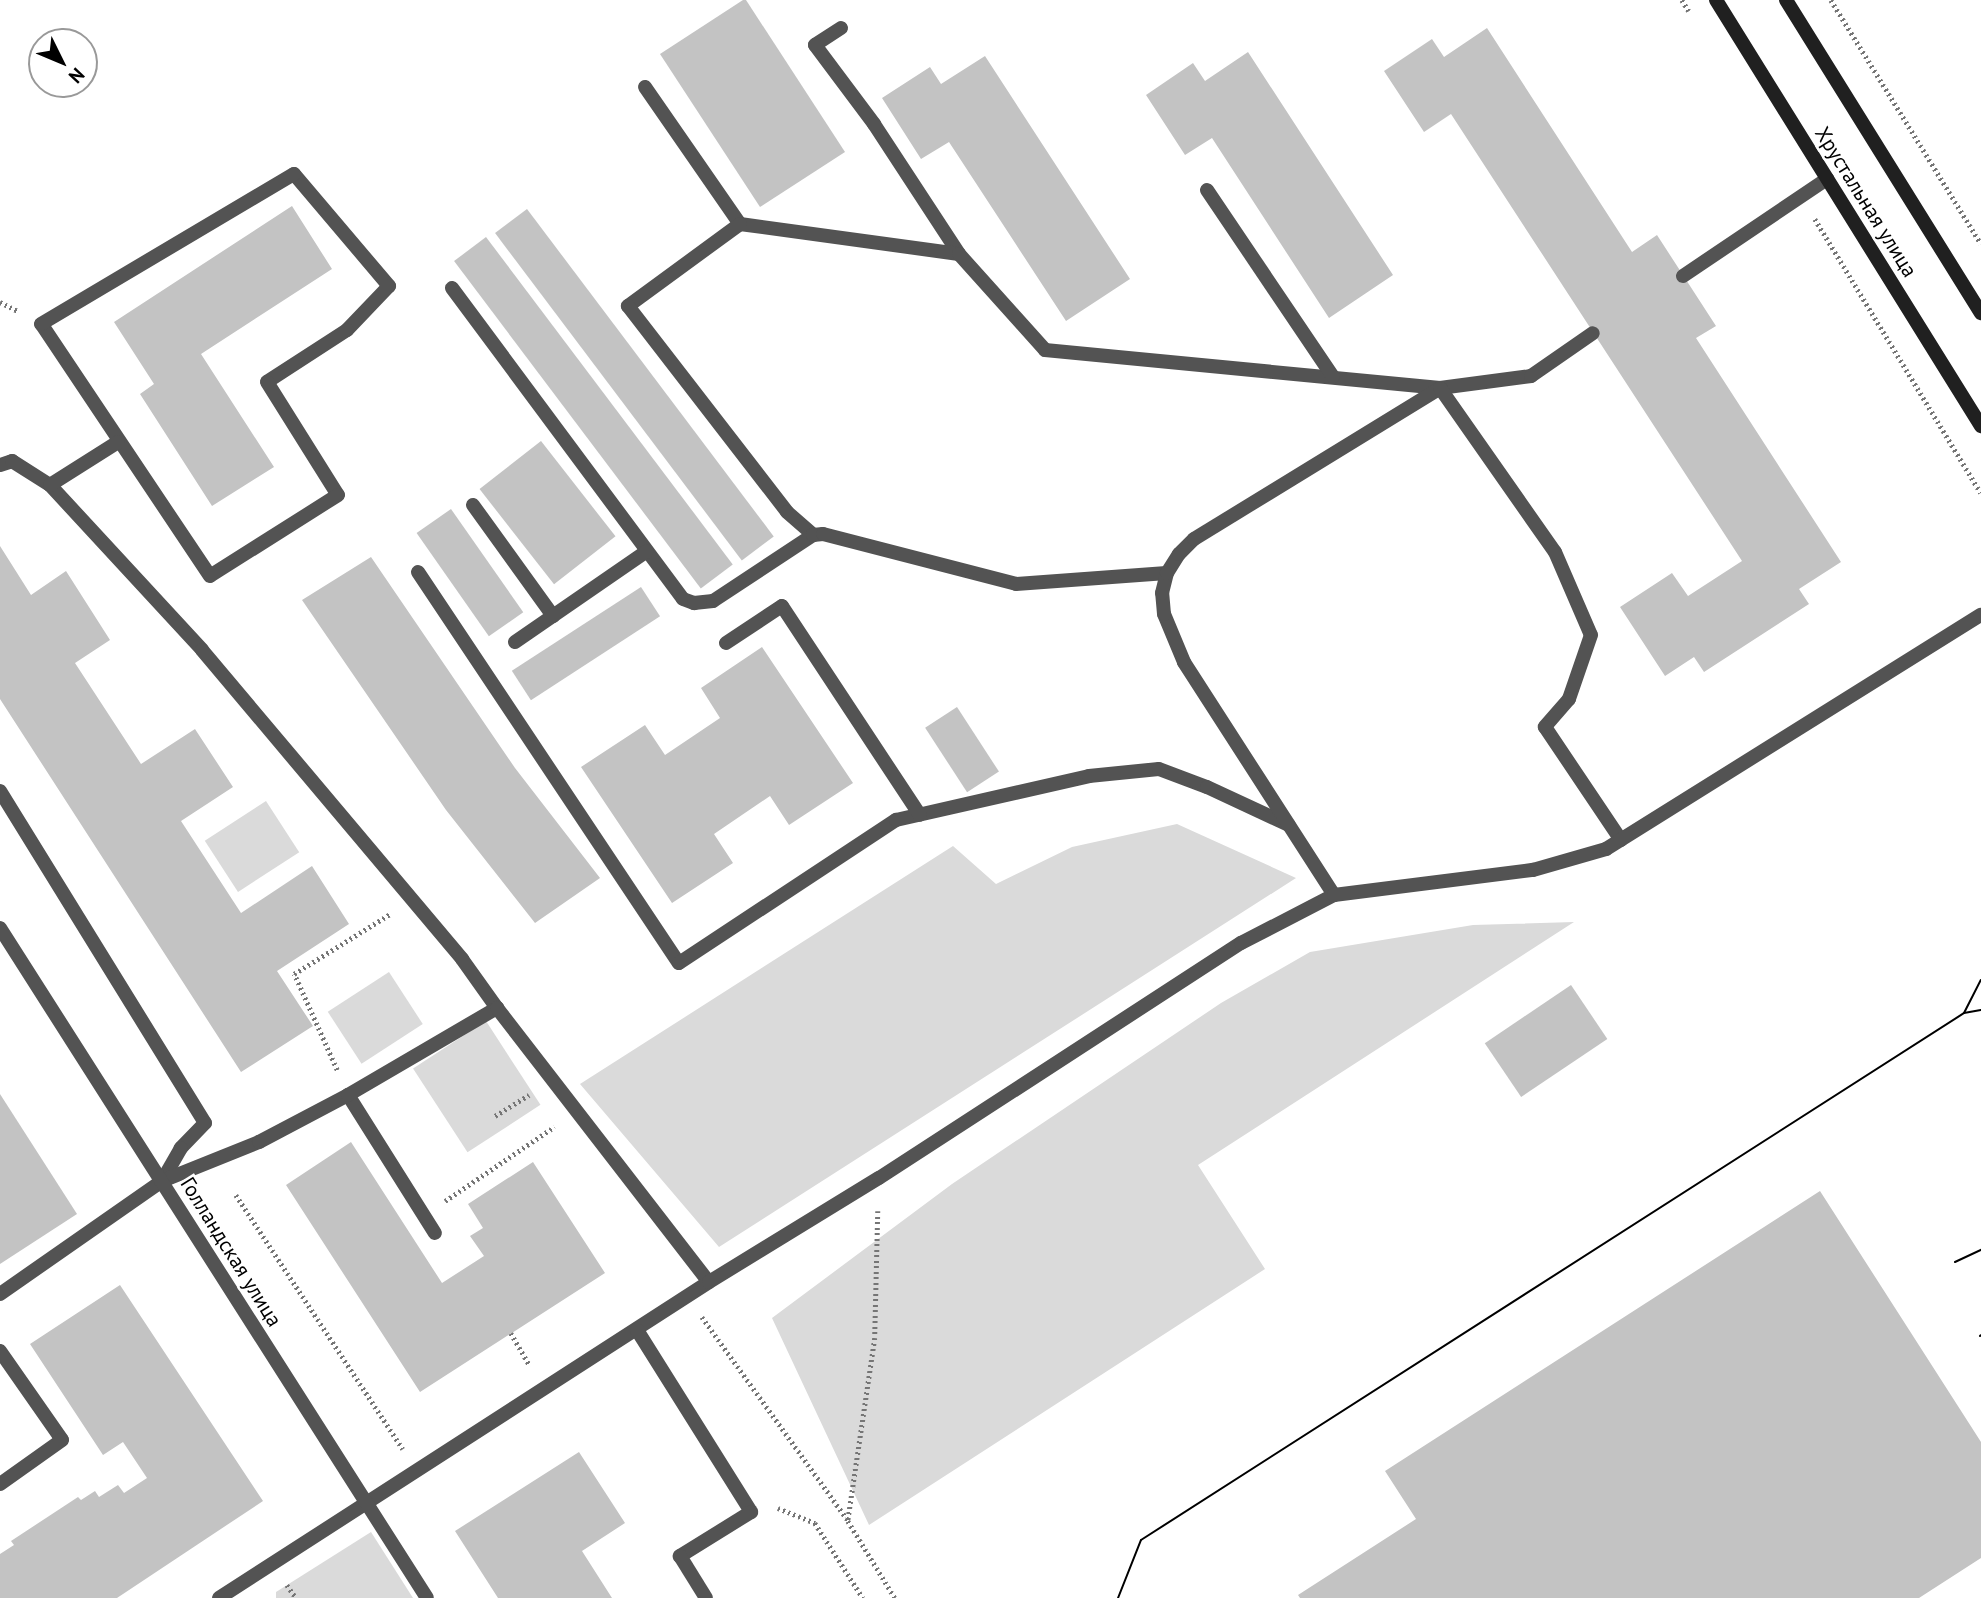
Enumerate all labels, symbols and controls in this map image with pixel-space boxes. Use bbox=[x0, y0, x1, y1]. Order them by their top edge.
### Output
north arrow bbox=[28, 28, 98, 98]
text: N bbox=[64, 63, 90, 89]
street label: Хрустальная улица bbox=[1810, 122, 1922, 282]
street label: Голландская улица bbox=[175, 1173, 287, 1331]

